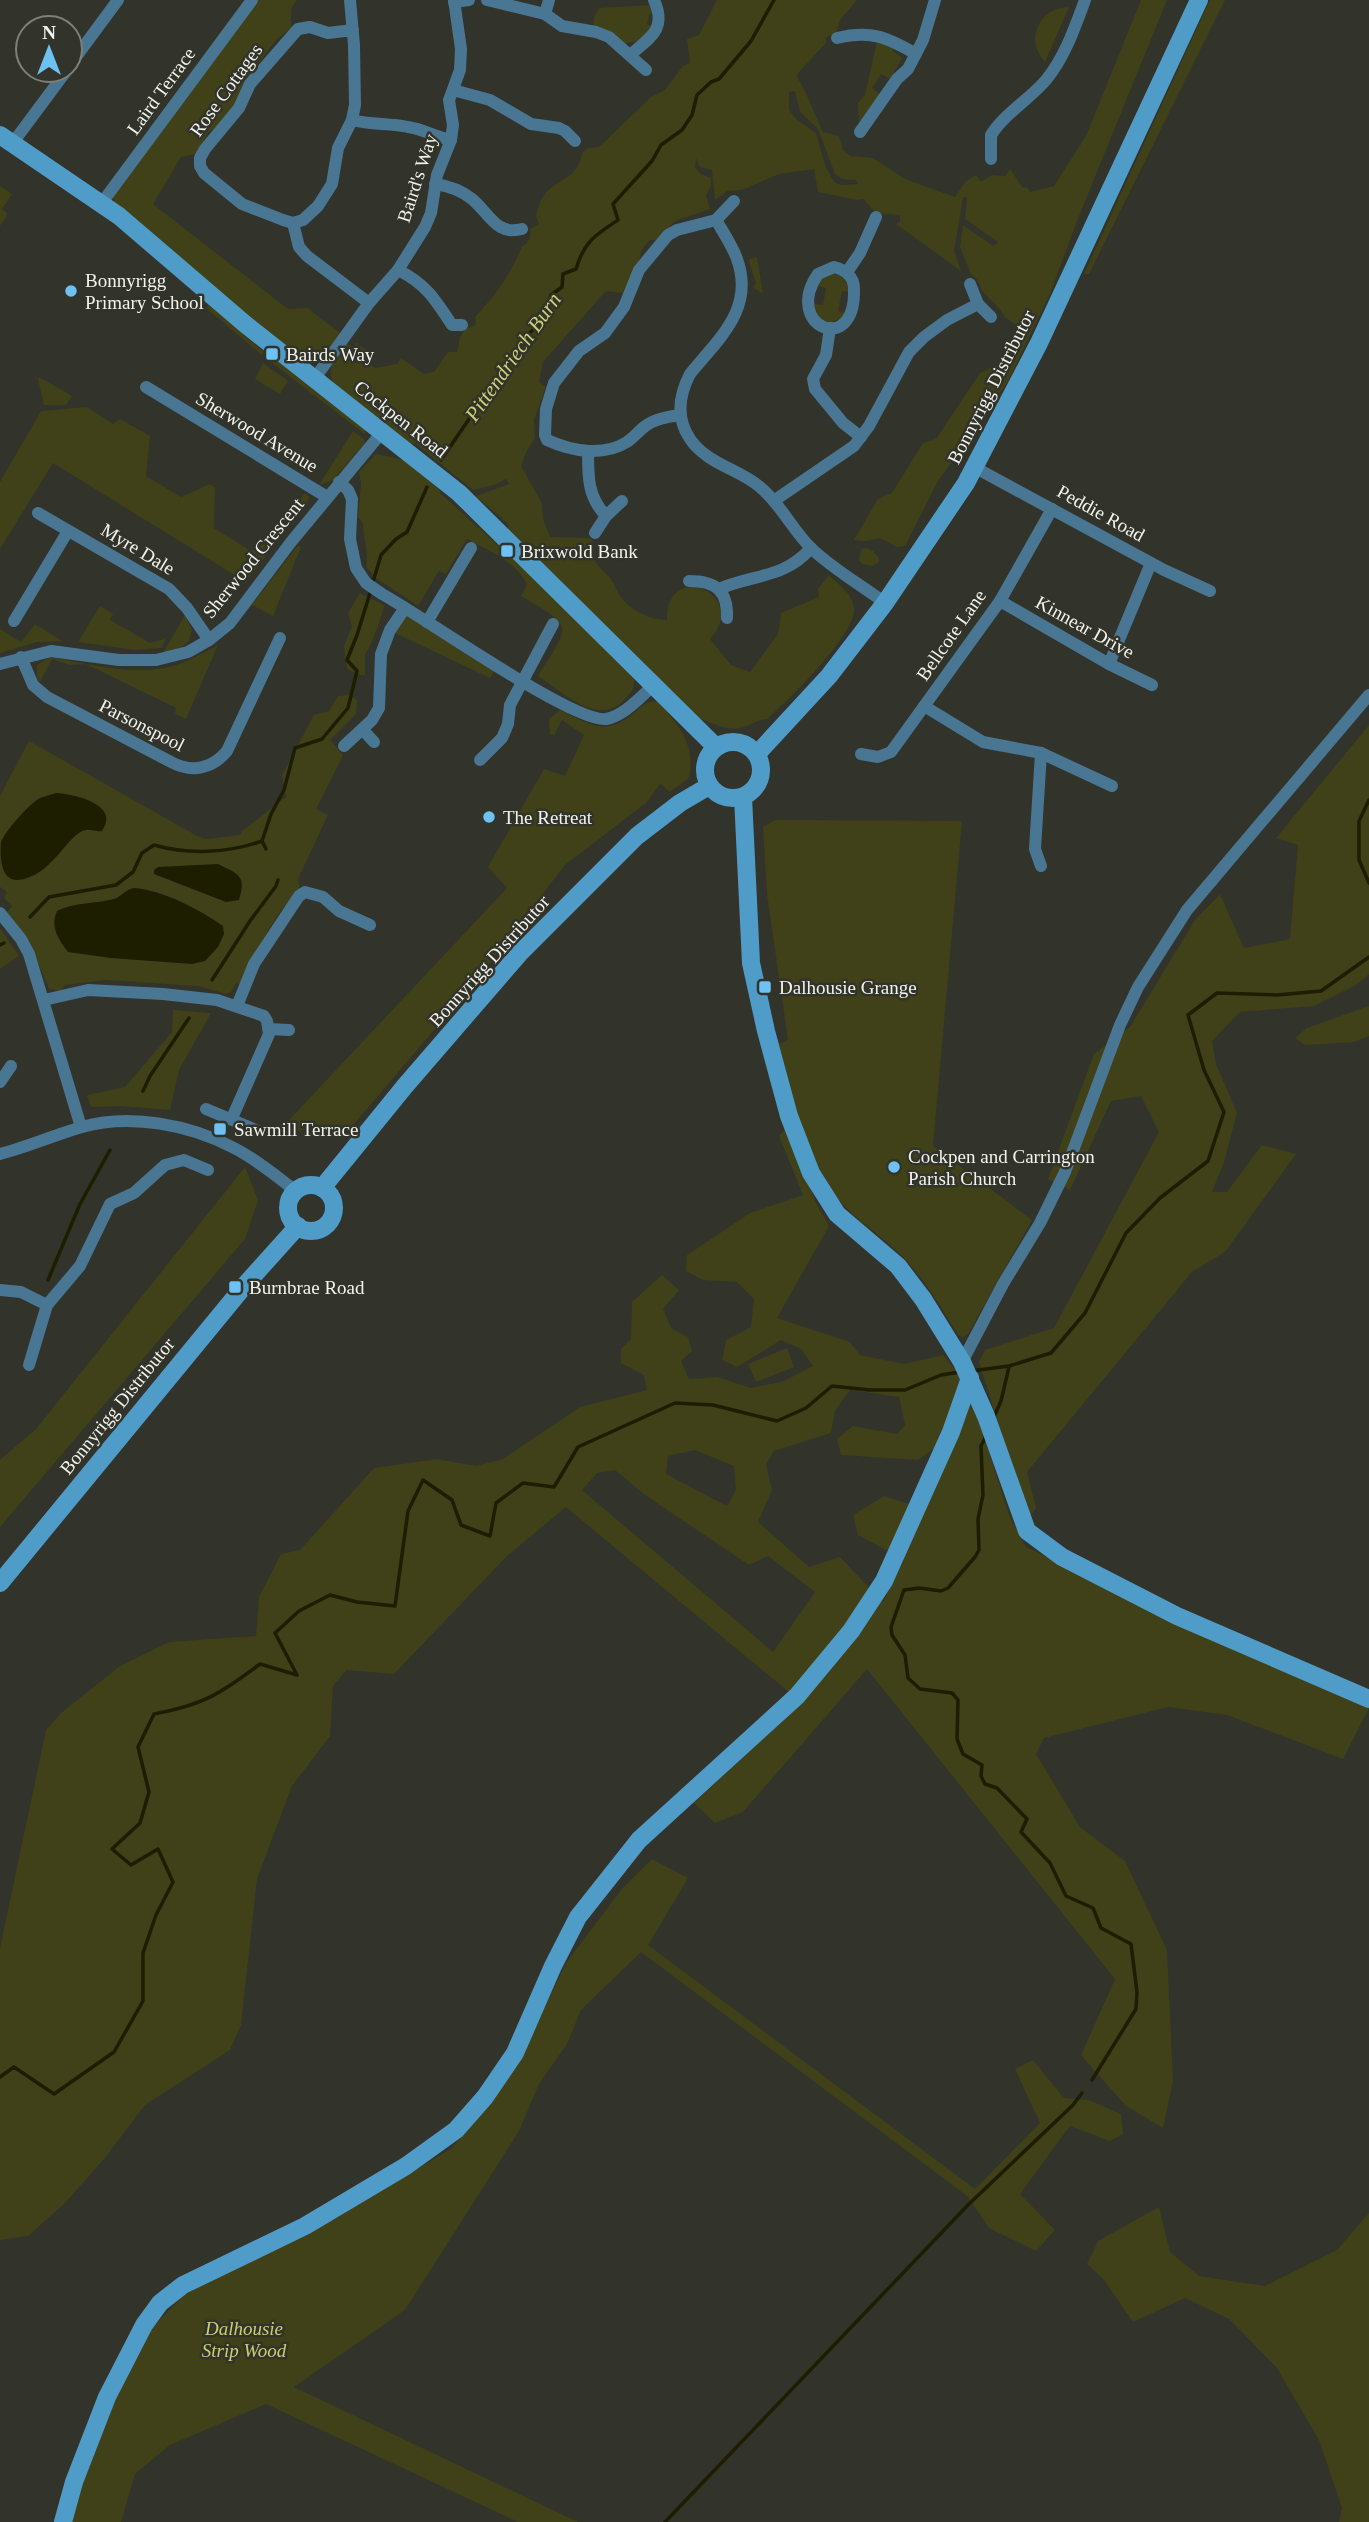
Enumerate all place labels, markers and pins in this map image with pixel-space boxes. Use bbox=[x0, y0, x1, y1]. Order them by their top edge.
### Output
place label: Bonnyrigg Primary School bbox=[85, 270, 204, 313]
marker: Bonnyrigg Primary School bbox=[63, 283, 79, 299]
place label: Bairds Way bbox=[286, 344, 375, 365]
marker: Bairds Way bbox=[264, 346, 280, 362]
place label: Brixwold Bank bbox=[521, 541, 638, 562]
marker: Brixwold Bank bbox=[499, 543, 515, 559]
place label: The Retreat bbox=[503, 807, 593, 828]
marker: The Retreat bbox=[481, 809, 497, 825]
place label: Dalhousie Grange bbox=[779, 977, 917, 998]
marker: Dalhousie Grange bbox=[757, 979, 773, 995]
place label: Sawmill Terrace bbox=[234, 1119, 358, 1140]
marker: Sawmill Terrace bbox=[212, 1121, 228, 1137]
place label: Cockpen and Carrington Parish Church bbox=[908, 1146, 1095, 1189]
marker: Cockpen and Carrington Parish Church bbox=[886, 1159, 902, 1175]
place label: Burnbrae Road bbox=[249, 1277, 365, 1298]
marker: Burnbrae Road bbox=[227, 1279, 243, 1295]

